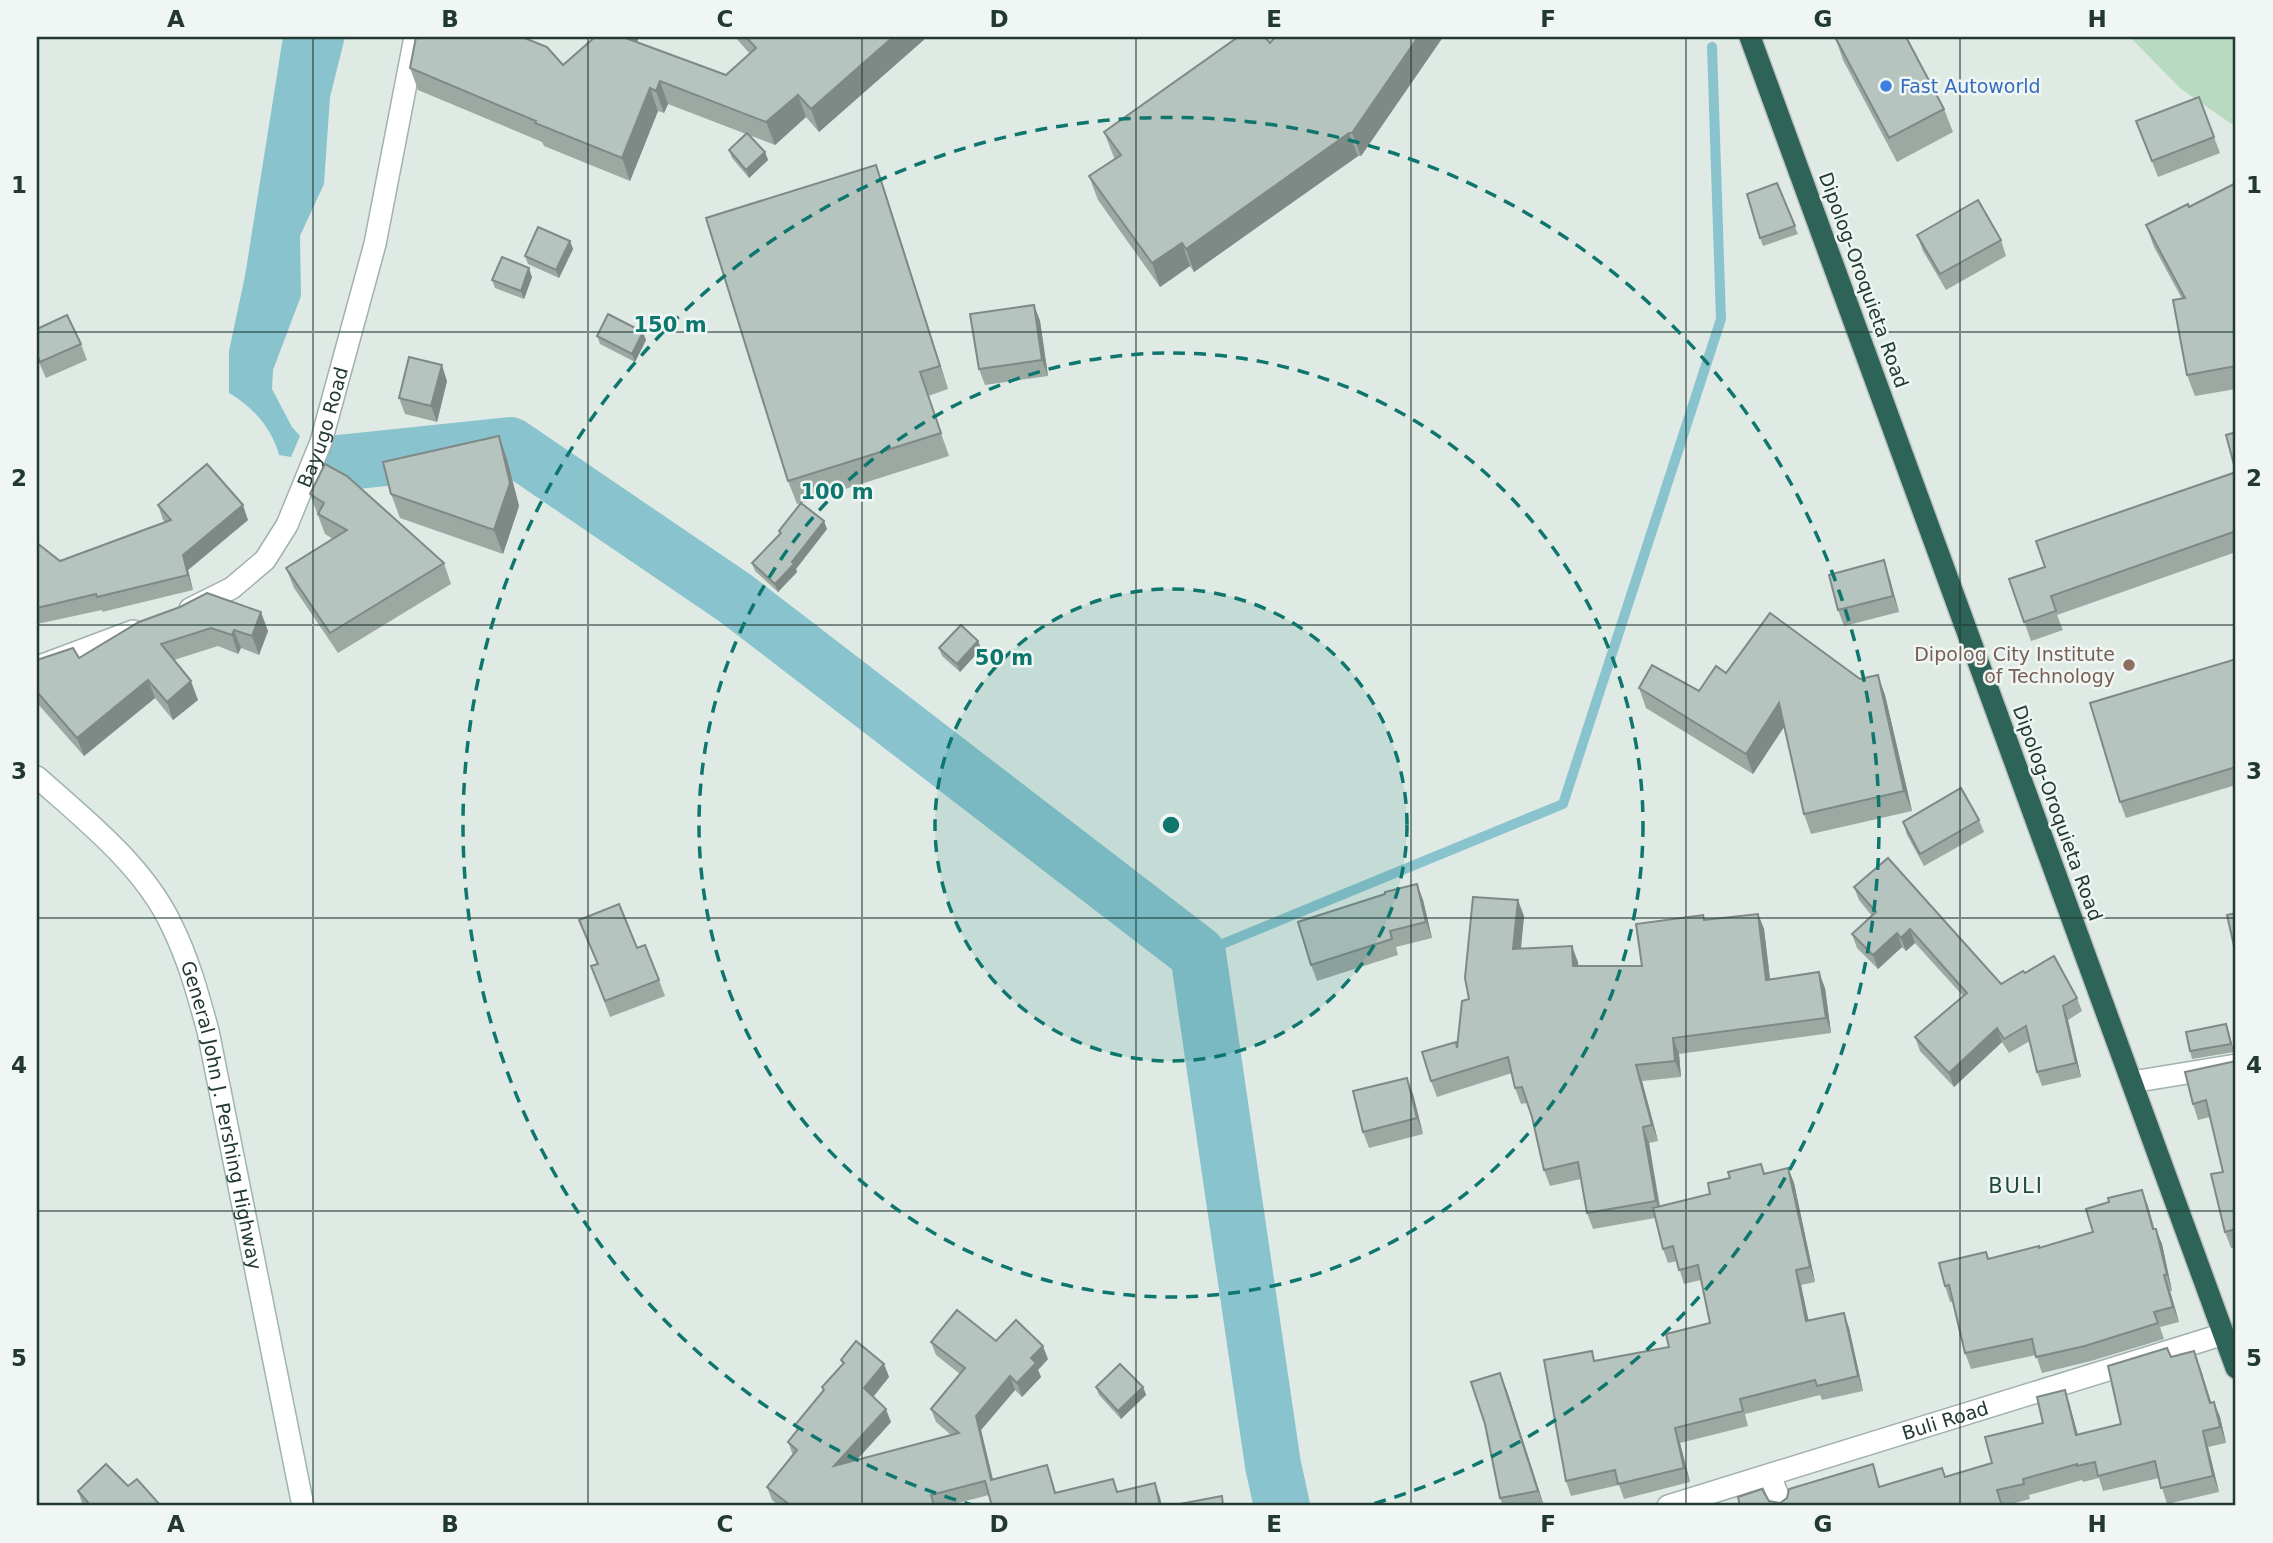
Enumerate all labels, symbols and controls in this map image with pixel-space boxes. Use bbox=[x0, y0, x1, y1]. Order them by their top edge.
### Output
text: A bbox=[167, 6, 185, 32]
text: B bbox=[441, 6, 459, 32]
text: C bbox=[717, 6, 733, 32]
text: D bbox=[989, 6, 1009, 32]
text: E bbox=[1266, 6, 1282, 32]
text: F bbox=[1540, 6, 1556, 32]
text: G bbox=[1814, 6, 1832, 32]
text: H bbox=[2087, 6, 2107, 32]
place label: Fast Autoworld bbox=[1900, 75, 2041, 97]
marker: Fast Autoworld bbox=[1878, 78, 1894, 94]
street label: Dipolog-Oroquieta Road bbox=[1815, 169, 1913, 391]
text: 1 bbox=[11, 172, 27, 198]
text: 1 bbox=[2246, 172, 2262, 198]
text: 150 m bbox=[633, 313, 707, 337]
street label: Bayugo Road bbox=[293, 364, 352, 491]
text: 2 bbox=[11, 465, 27, 491]
text: 2 bbox=[2246, 465, 2262, 491]
text: 100 m bbox=[800, 480, 874, 504]
place label: Dipolog City Institute of Technology bbox=[1914, 643, 2115, 687]
text: 50 m bbox=[975, 646, 1033, 670]
marker: Dipolog City Institute of Technology bbox=[2121, 657, 2137, 673]
street label: Dipolog-Oroquieta Road bbox=[2009, 702, 2107, 924]
text: 3 bbox=[11, 758, 27, 784]
text: 3 bbox=[2246, 758, 2262, 784]
centre of rings bbox=[1159, 813, 1183, 837]
street label: General John J. Pershing Highway bbox=[177, 958, 266, 1272]
text: 4 bbox=[11, 1052, 27, 1078]
text: 4 bbox=[2246, 1052, 2262, 1078]
district label: BULI bbox=[1988, 1174, 2044, 1198]
text: 5 bbox=[11, 1345, 27, 1371]
text: 5 bbox=[2246, 1345, 2262, 1371]
street label: Buli Road bbox=[1899, 1397, 1991, 1444]
text: A bbox=[167, 1511, 185, 1537]
text: B bbox=[441, 1511, 459, 1537]
text: C bbox=[717, 1511, 733, 1537]
text: D bbox=[989, 1511, 1009, 1537]
text: E bbox=[1266, 1511, 1282, 1537]
text: F bbox=[1540, 1511, 1556, 1537]
text: G bbox=[1814, 1511, 1832, 1537]
text: H bbox=[2087, 1511, 2107, 1537]

